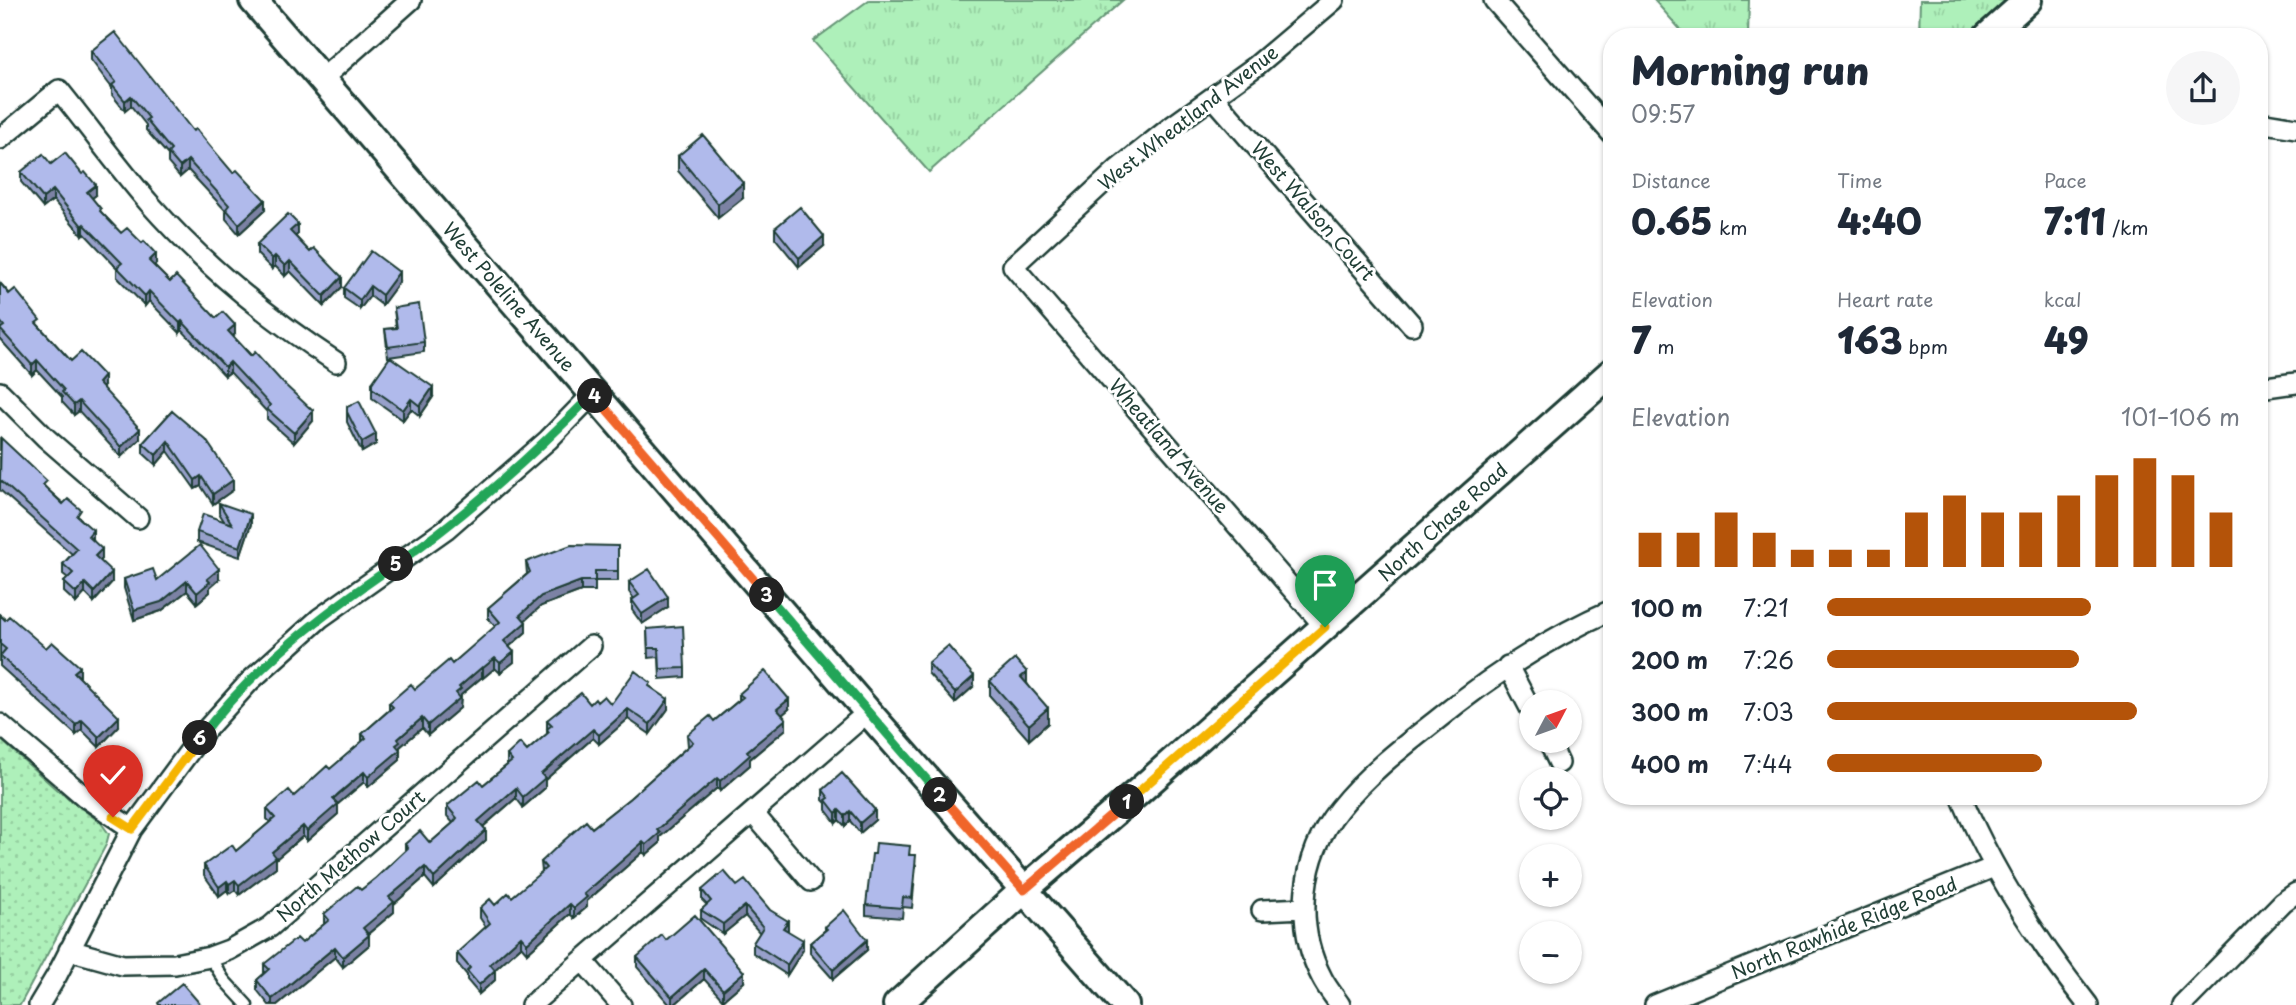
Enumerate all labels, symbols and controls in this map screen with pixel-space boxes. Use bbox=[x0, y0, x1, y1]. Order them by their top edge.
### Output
street label: West Wheatland Avenue bbox=[1091, 38, 1283, 197]
text: Morning run bbox=[1631, 41, 1869, 98]
button: share bbox=[2166, 51, 2240, 125]
text: 09:57 bbox=[1631, 96, 1695, 131]
street label: West Walson Court bbox=[1245, 134, 1382, 286]
text: Distance bbox=[1631, 166, 1711, 194]
text: Time bbox=[1837, 166, 1882, 194]
text: Pace bbox=[2044, 166, 2087, 194]
text: 0.65 bbox=[1631, 194, 1713, 247]
text: 4:40 bbox=[1837, 194, 1922, 247]
text: 7:11 bbox=[2044, 194, 2106, 247]
text: km bbox=[1713, 213, 1747, 241]
text: /km bbox=[2106, 213, 2149, 241]
street label: West Poleline Avenue bbox=[437, 215, 583, 377]
text: Elevation bbox=[1631, 285, 1713, 313]
text: Heart rate bbox=[1837, 285, 1933, 313]
text: kcal bbox=[2044, 285, 2082, 313]
text: 7 bbox=[1631, 313, 1651, 366]
text: 163 bbox=[1837, 313, 1902, 366]
text: 49 bbox=[2044, 313, 2089, 366]
text: m bbox=[1651, 332, 1675, 360]
text: bpm bbox=[1902, 332, 1948, 360]
street label: Wheatland Avenue bbox=[1103, 372, 1236, 519]
pin: 4 bbox=[578, 378, 612, 414]
text: 4 bbox=[588, 381, 601, 409]
text: Elevation bbox=[1631, 399, 1730, 434]
text: 101–106 m bbox=[2121, 399, 2240, 434]
street label: North Chase Road bbox=[1371, 455, 1513, 587]
pin: 5 bbox=[378, 546, 414, 582]
text: 5 bbox=[389, 549, 402, 577]
pin bbox=[1295, 555, 1355, 627]
icon: arrive bbox=[1306, 566, 1344, 604]
pin: 3 bbox=[750, 578, 784, 612]
text: 3 bbox=[760, 580, 773, 608]
text: 100 m bbox=[1631, 590, 1703, 625]
text: 7:21 bbox=[1743, 590, 1789, 625]
text: 200 m bbox=[1631, 642, 1708, 677]
text: 7:26 bbox=[1743, 642, 1794, 677]
north arrow bbox=[1519, 690, 1582, 752]
map controls bbox=[1519, 690, 1582, 984]
text: 300 m bbox=[1631, 694, 1709, 729]
text: 7:03 bbox=[1743, 694, 1794, 729]
pin: 6 bbox=[182, 720, 218, 756]
text: 6 bbox=[193, 723, 206, 751]
pin bbox=[83, 745, 143, 817]
text: 400 m bbox=[1631, 746, 1709, 781]
text: 7:44 bbox=[1743, 746, 1793, 781]
icon: check bbox=[94, 756, 132, 794]
button: locate bbox=[1519, 767, 1582, 830]
pin: 2 bbox=[922, 778, 958, 812]
text: 2 bbox=[933, 780, 946, 808]
street label: North Methow Court bbox=[270, 783, 431, 928]
pin: 1 bbox=[1110, 784, 1144, 820]
text: 1 bbox=[1122, 787, 1131, 815]
button: + bbox=[1519, 844, 1582, 907]
street label: North Rawhide Ridge Road bbox=[1726, 869, 1961, 985]
button: − bbox=[1519, 921, 1582, 984]

